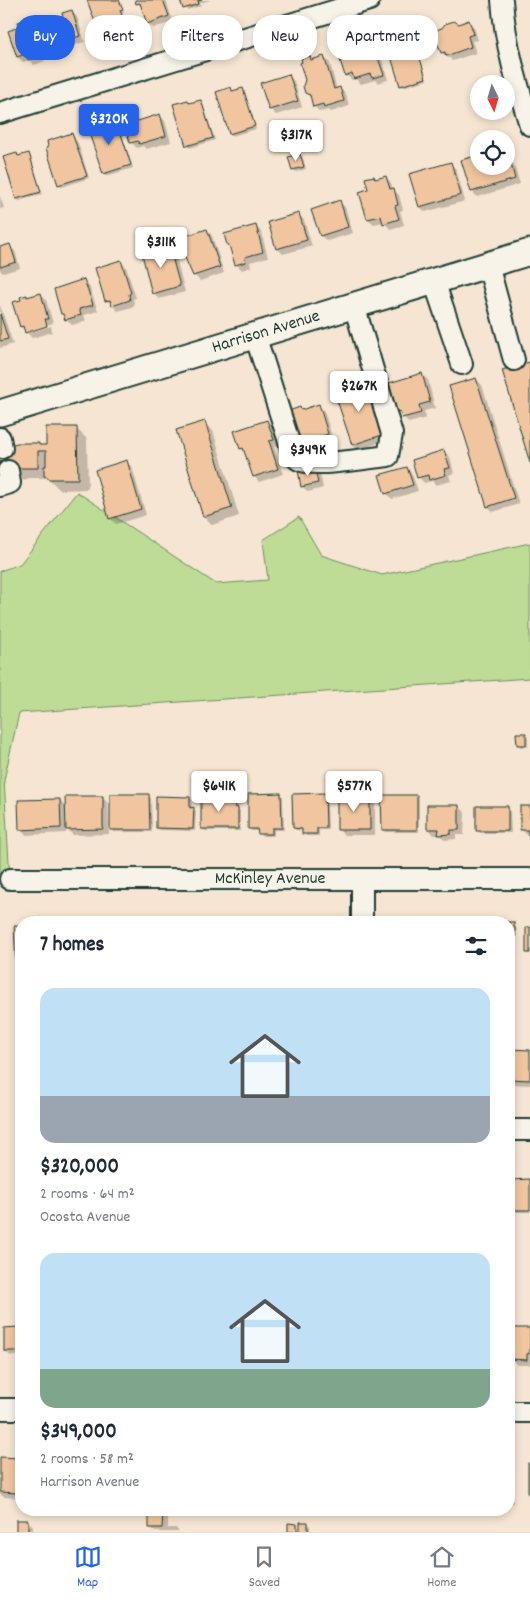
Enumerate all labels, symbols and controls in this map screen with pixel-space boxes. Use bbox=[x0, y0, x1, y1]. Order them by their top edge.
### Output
chip: Buy bbox=[15, 15, 75, 60]
chip: Rent bbox=[85, 15, 152, 60]
chip: Filters bbox=[162, 15, 243, 60]
chip: New bbox=[253, 15, 317, 60]
chip: Apartment bbox=[327, 15, 438, 60]
north arrow bbox=[470, 75, 515, 120]
map controls bbox=[470, 75, 515, 175]
pin: $320K bbox=[74, 104, 144, 146]
text: $320K bbox=[90, 108, 128, 131]
pin: $317K bbox=[261, 120, 331, 162]
text: $317K bbox=[280, 124, 312, 147]
button: locate bbox=[470, 130, 515, 175]
pin: $311K bbox=[126, 226, 196, 269]
text: $311K bbox=[146, 231, 176, 254]
street label: Harrison Avenue bbox=[209, 304, 323, 360]
pin: $267K bbox=[324, 370, 394, 413]
text: $267K bbox=[341, 375, 377, 398]
pin: $349K bbox=[273, 434, 343, 477]
text: $349K bbox=[290, 439, 326, 462]
pin: $641K bbox=[184, 770, 254, 813]
pin: $577K bbox=[319, 770, 389, 813]
text: $641K bbox=[202, 775, 236, 798]
text: $577K bbox=[336, 775, 372, 798]
street label: McKinley Avenue bbox=[215, 867, 325, 892]
text: 7 homes bbox=[40, 931, 104, 961]
icon: filters bbox=[462, 932, 490, 960]
icon: home bbox=[220, 1021, 310, 1111]
text: $320,000 bbox=[40, 1153, 119, 1183]
text: 2 rooms · 64 m² bbox=[40, 1183, 135, 1206]
text: Ocosta Avenue bbox=[40, 1206, 130, 1229]
icon: home bbox=[220, 1286, 310, 1376]
text: $349,000 bbox=[40, 1418, 117, 1448]
text: 2 rooms · 58 m² bbox=[40, 1448, 134, 1471]
text: Harrison Avenue bbox=[40, 1471, 139, 1494]
tab: Map bbox=[74, 1543, 102, 1593]
tab: Saved bbox=[249, 1543, 280, 1593]
tab: Home bbox=[427, 1543, 456, 1593]

